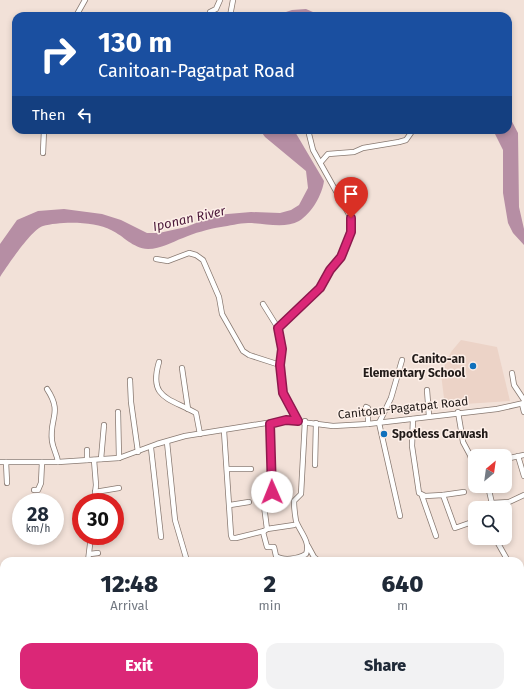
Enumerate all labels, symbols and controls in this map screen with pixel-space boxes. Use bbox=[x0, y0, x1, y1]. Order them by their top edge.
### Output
text: 130 m bbox=[98, 26, 172, 59]
icon: right bbox=[32, 28, 84, 80]
text: Canitoan-Pagatpat Road bbox=[98, 60, 295, 82]
icon: left bbox=[74, 104, 96, 126]
text: Then bbox=[32, 106, 66, 124]
pin bbox=[334, 177, 368, 218]
icon: arrive bbox=[340, 183, 362, 205]
water label: Iponan River bbox=[151, 203, 228, 234]
place label: Canito-an Elementary School bbox=[363, 352, 465, 380]
marker: Canito-an Elementary School bbox=[468, 361, 478, 371]
street label: Canitoan-Pagatpat Road bbox=[337, 394, 469, 422]
place label: Spotless Carwash bbox=[392, 427, 488, 441]
marker: Spotless Carwash bbox=[379, 429, 389, 439]
north arrow bbox=[468, 449, 512, 493]
map controls bbox=[468, 449, 512, 545]
position arrow bbox=[251, 471, 293, 513]
speed limit sign: 30 bbox=[72, 493, 124, 545]
button: search bbox=[468, 501, 512, 545]
text: 28 bbox=[27, 502, 49, 526]
text: km/h bbox=[26, 523, 50, 535]
text: 12:48 bbox=[101, 570, 158, 598]
text: 2 bbox=[264, 570, 276, 598]
text: 640 bbox=[382, 570, 423, 598]
text: Arrival bbox=[110, 598, 148, 613]
text: min bbox=[259, 598, 281, 613]
text: m bbox=[397, 598, 408, 613]
button: Exit bbox=[20, 643, 258, 689]
button: Share bbox=[266, 643, 504, 689]

